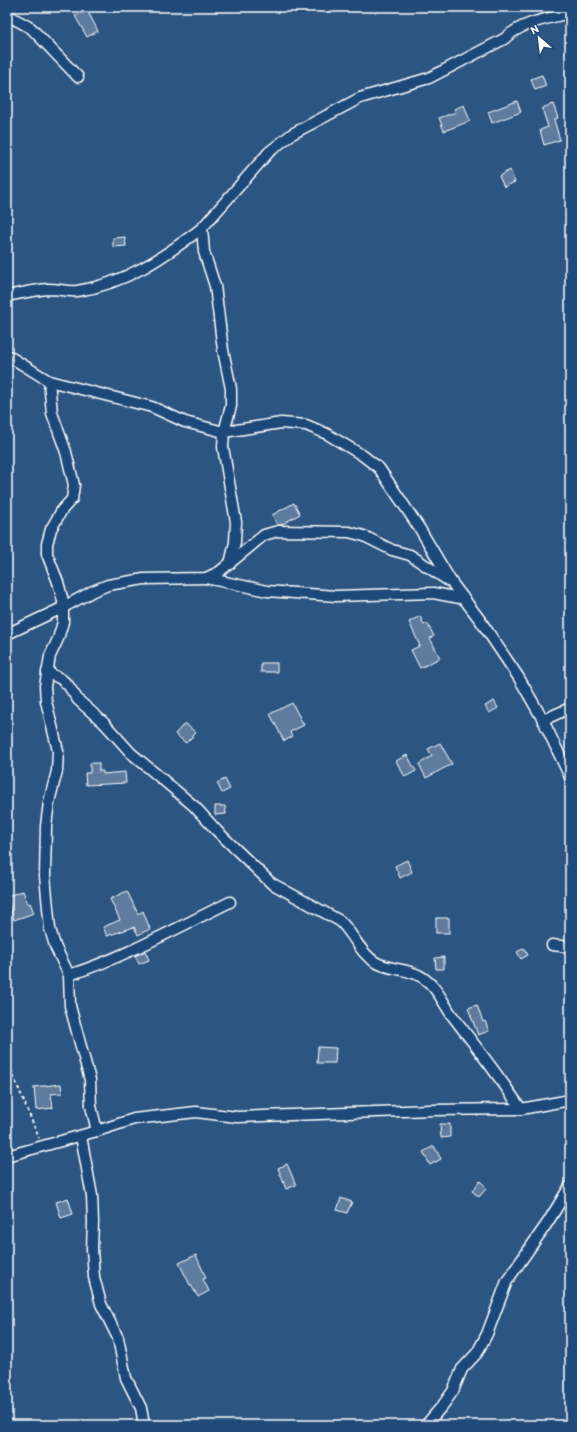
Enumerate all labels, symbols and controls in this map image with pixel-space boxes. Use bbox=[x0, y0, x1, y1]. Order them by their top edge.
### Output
north arrow bbox=[519, 18, 559, 58]
text: N bbox=[528, 22, 541, 37]

